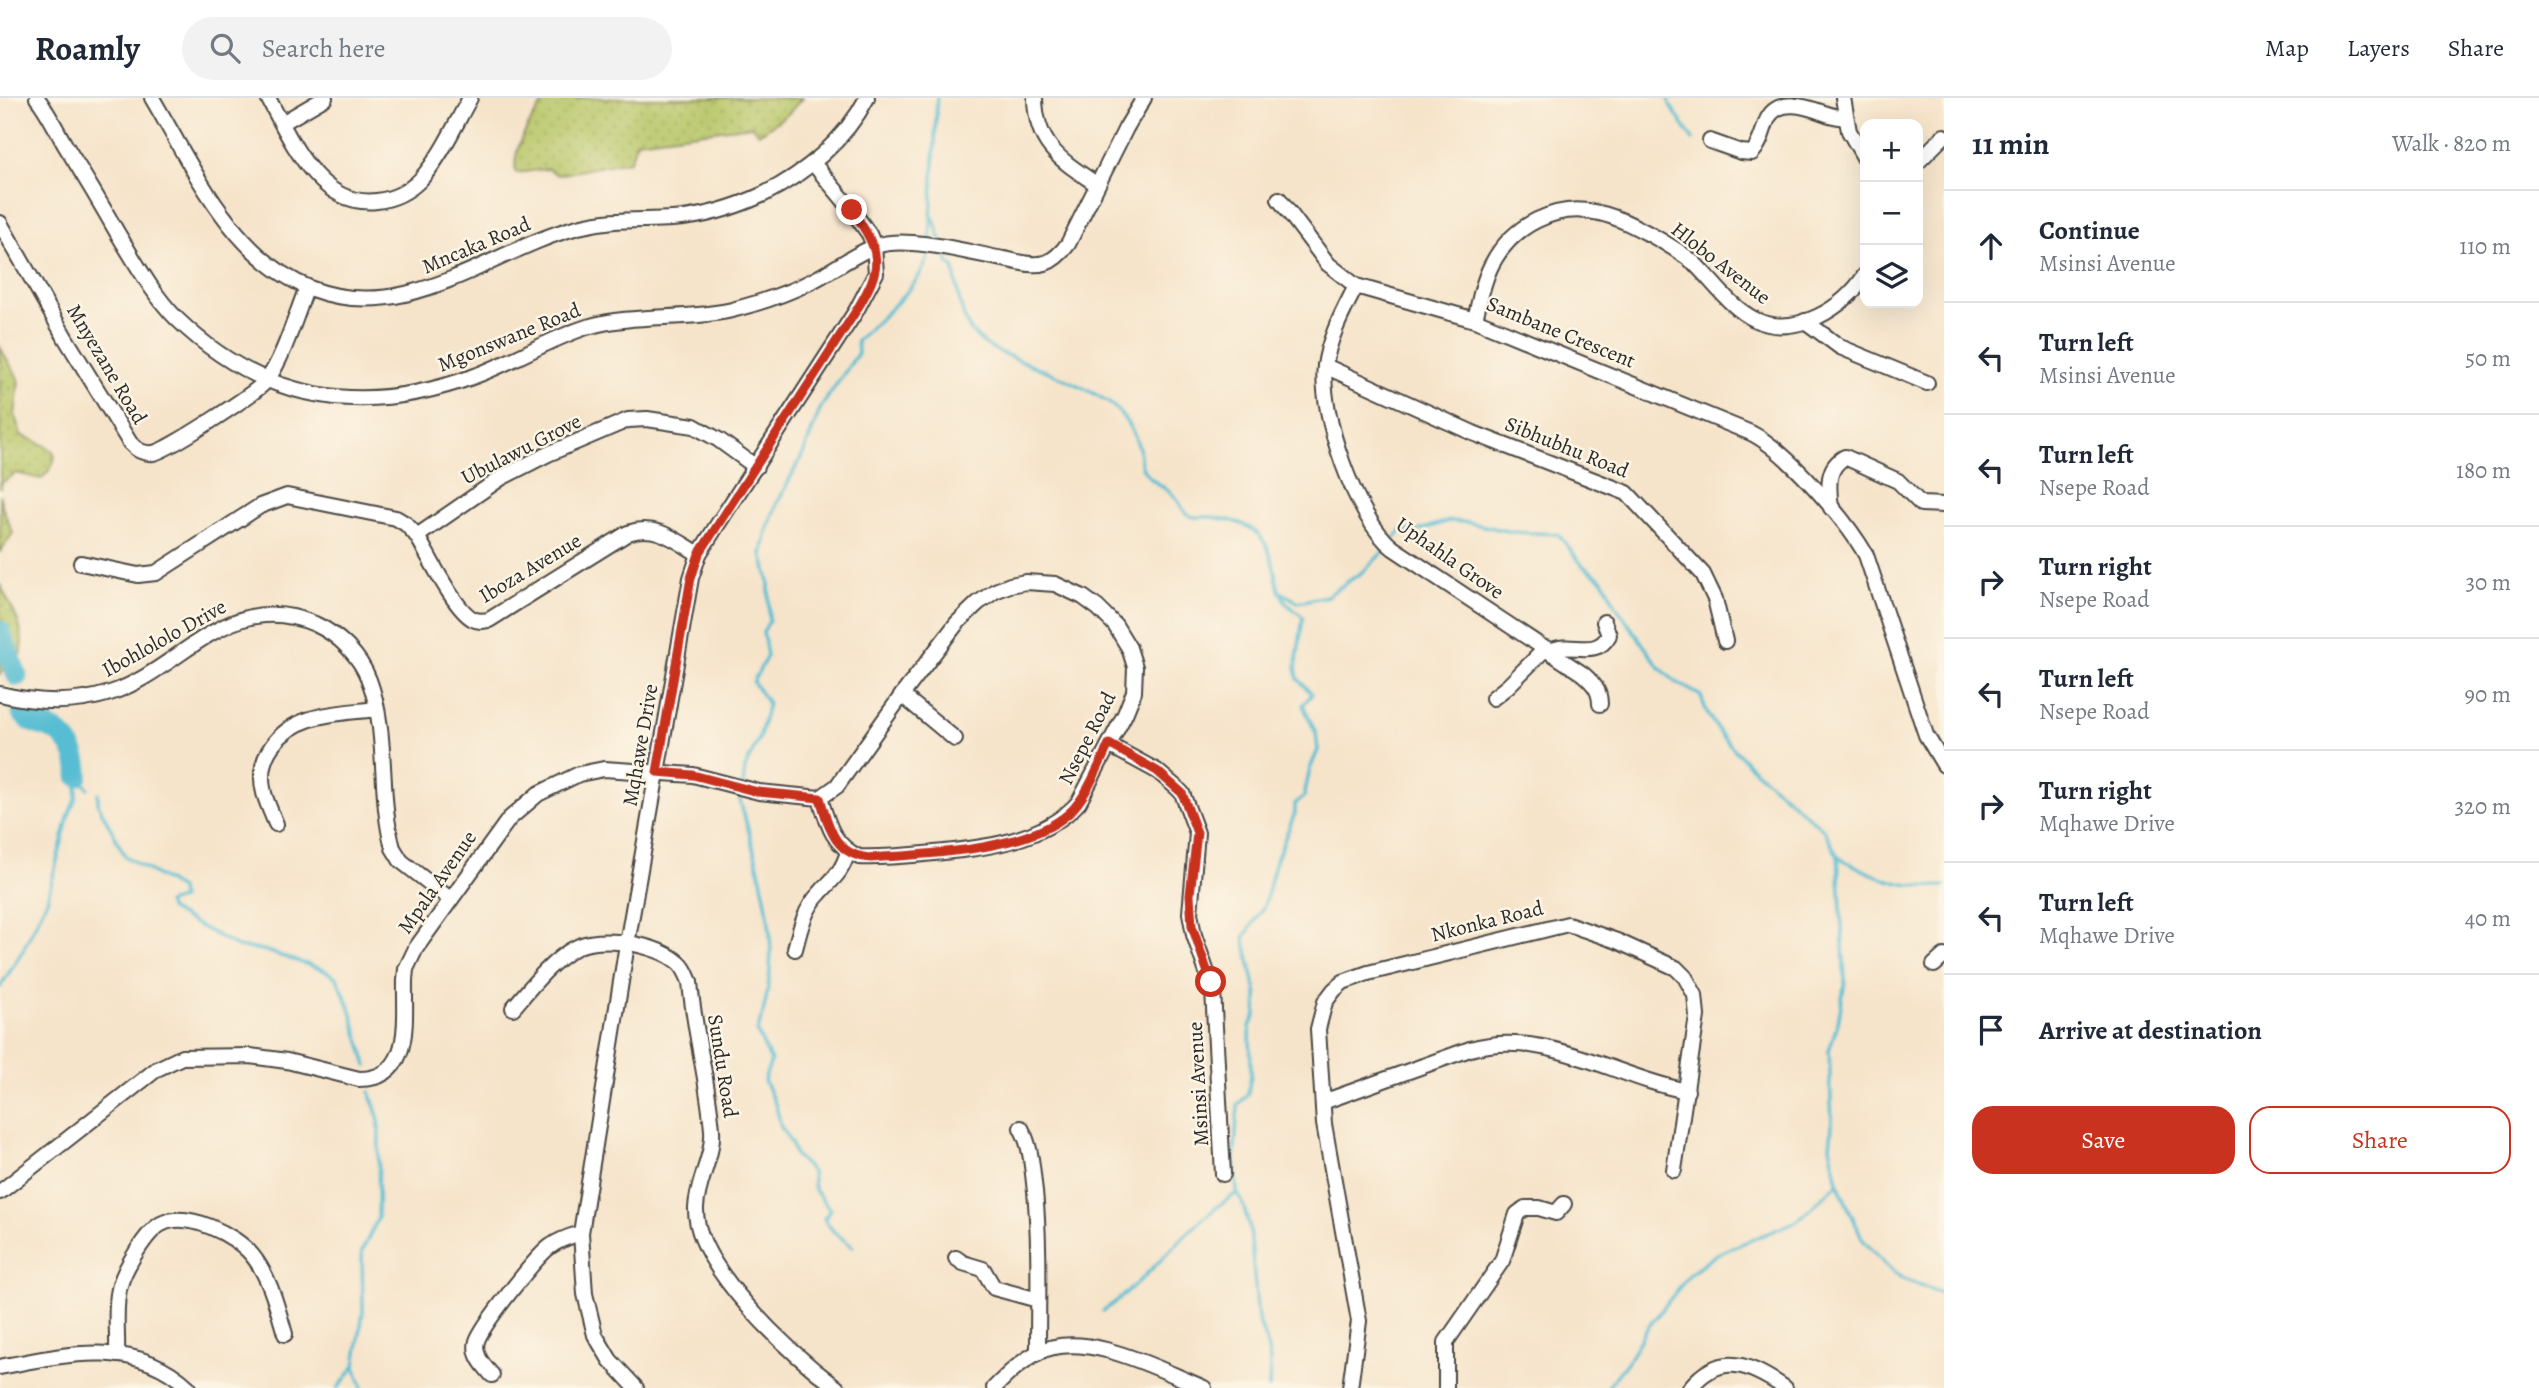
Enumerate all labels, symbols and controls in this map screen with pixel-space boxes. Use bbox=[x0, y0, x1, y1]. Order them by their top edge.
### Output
search box bbox=[182, 17, 672, 80]
text: Roamly bbox=[35, 26, 140, 71]
icon: search bbox=[206, 29, 244, 67]
text: Search here bbox=[262, 31, 385, 66]
text: Map bbox=[2265, 32, 2309, 64]
text: Layers bbox=[2347, 32, 2410, 64]
text: Share bbox=[2448, 32, 2504, 64]
map controls bbox=[1860, 119, 1923, 308]
button: + bbox=[1860, 119, 1923, 182]
text: 11 min bbox=[1972, 124, 2049, 164]
text: Walk · 820 m bbox=[2392, 128, 2511, 159]
button: − bbox=[1860, 182, 1923, 245]
route end bbox=[836, 194, 867, 225]
street label: Mncaka Road bbox=[417, 209, 535, 280]
text: Continue bbox=[2039, 213, 2140, 248]
street label: Hlobo Avenue bbox=[1665, 215, 1777, 311]
icon: ahead bbox=[1972, 227, 2010, 265]
text: 110 m bbox=[2459, 231, 2511, 262]
button: layers bbox=[1860, 245, 1923, 308]
text: Msinsi Avenue bbox=[2039, 248, 2176, 279]
street label: Sambane Crescent bbox=[1482, 289, 1640, 375]
street label: Mgonswane Road bbox=[433, 295, 585, 378]
street label: Mnyezane Road bbox=[60, 299, 154, 430]
text: Turn left bbox=[2039, 325, 2134, 360]
icon: left bbox=[1972, 339, 2010, 377]
text: 50 m bbox=[2465, 343, 2511, 374]
text: Msinsi Avenue bbox=[2039, 360, 2176, 391]
street label: Ubulawu Grove bbox=[456, 407, 586, 491]
street label: Sibhubhu Road bbox=[1501, 409, 1634, 485]
text: Turn left bbox=[2039, 437, 2134, 472]
icon: left bbox=[1972, 451, 2010, 489]
text: 180 m bbox=[2456, 455, 2511, 486]
text: Nsepe Road bbox=[2039, 472, 2150, 503]
street label: Uphahla Grove bbox=[1390, 510, 1510, 606]
street label: Iboza Avenue bbox=[474, 526, 586, 610]
text: Turn right bbox=[2039, 549, 2152, 584]
icon: right bbox=[1972, 563, 2010, 601]
text: 30 m bbox=[2465, 567, 2511, 598]
text: Nsepe Road bbox=[2039, 584, 2150, 615]
street label: Ibohlololo Drive bbox=[97, 592, 231, 684]
text: Turn left bbox=[2039, 661, 2134, 696]
icon: left bbox=[1972, 675, 2010, 713]
text: 90 m bbox=[2465, 679, 2511, 710]
street label: Mqhawe Drive bbox=[615, 682, 665, 808]
street label: Nsepe Road bbox=[1052, 686, 1123, 789]
text: Nsepe Road bbox=[2039, 696, 2150, 727]
text: Turn right bbox=[2039, 773, 2152, 808]
icon: right bbox=[1972, 787, 2010, 825]
text: 320 m bbox=[2455, 791, 2511, 822]
text: Mqhawe Drive bbox=[2039, 808, 2175, 839]
street label: Mpala Avenue bbox=[391, 825, 483, 939]
text: Turn left bbox=[2039, 885, 2134, 920]
street label: Nkonka Road bbox=[1428, 893, 1547, 948]
icon: left bbox=[1972, 899, 2010, 937]
text: 40 m bbox=[2465, 903, 2511, 934]
text: Mqhawe Drive bbox=[2039, 920, 2175, 951]
route start bbox=[1195, 966, 1226, 997]
icon: arrive bbox=[1972, 1011, 2010, 1049]
street label: Sundu Road bbox=[701, 1012, 745, 1121]
text: Arrive at destination bbox=[2039, 1013, 2262, 1048]
street label: Msinsi Avenue bbox=[1181, 1021, 1215, 1147]
button: Save bbox=[1972, 1106, 2235, 1174]
button: Share bbox=[2249, 1106, 2511, 1174]

